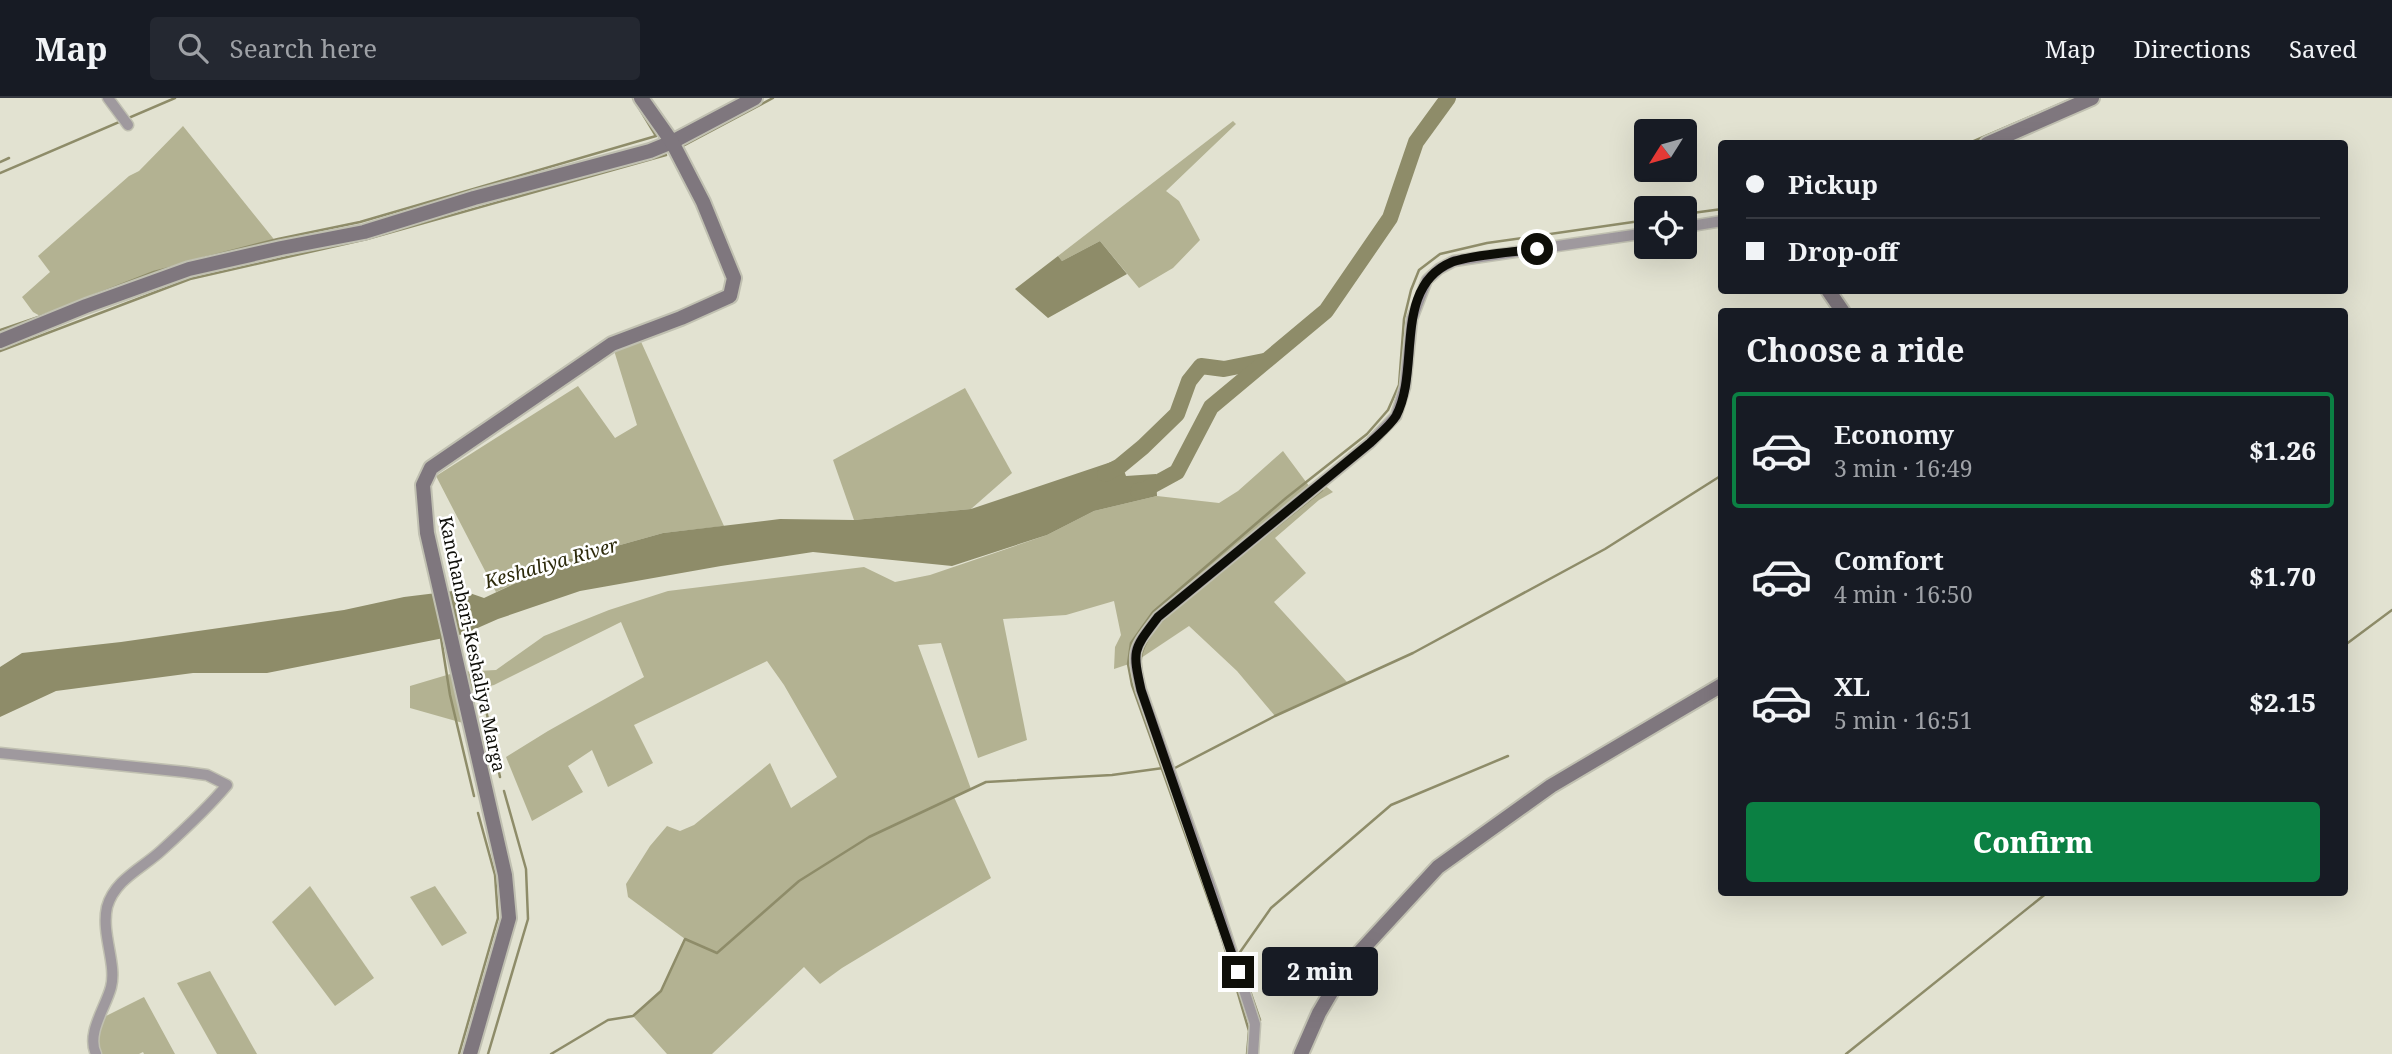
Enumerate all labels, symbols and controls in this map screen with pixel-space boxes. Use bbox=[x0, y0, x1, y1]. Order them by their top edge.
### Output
search box bbox=[150, 17, 640, 80]
text: Map bbox=[35, 26, 108, 71]
icon: search bbox=[174, 29, 212, 67]
text: Search here bbox=[230, 30, 377, 66]
text: Map bbox=[2045, 32, 2096, 65]
text: Directions bbox=[2134, 32, 2251, 65]
text: Saved bbox=[2289, 32, 2357, 65]
north arrow bbox=[1634, 119, 1698, 182]
map controls bbox=[1634, 119, 1697, 259]
text: Pickup bbox=[1788, 166, 1878, 202]
button: locate bbox=[1634, 196, 1697, 259]
route start bbox=[1521, 233, 1553, 265]
text: Drop-off bbox=[1788, 233, 1898, 269]
text: Choose a ride bbox=[1746, 328, 1965, 371]
text: Economy bbox=[1834, 416, 1954, 452]
icon: car bbox=[1750, 419, 1813, 482]
text: $1.26 bbox=[2249, 432, 2316, 468]
text: 3 min · 16:49 bbox=[1834, 452, 1972, 484]
street label: Kanchanbari-Keshaliya Marga bbox=[434, 514, 512, 774]
water label: Keshaliya River bbox=[480, 531, 621, 595]
text: Comfort bbox=[1834, 542, 1944, 578]
icon: car bbox=[1750, 545, 1813, 608]
text: $1.70 bbox=[2249, 558, 2316, 594]
text: 4 min · 16:50 bbox=[1834, 578, 1972, 610]
text: XL bbox=[1834, 668, 1870, 704]
icon: car bbox=[1750, 671, 1813, 734]
text: $2.15 bbox=[2249, 684, 2316, 720]
text: 5 min · 16:51 bbox=[1834, 704, 1972, 736]
button: Confirm bbox=[1746, 802, 2320, 882]
callout: 2 min bbox=[1262, 948, 1378, 996]
text: 2 min bbox=[1287, 955, 1353, 987]
route end bbox=[1222, 956, 1254, 988]

